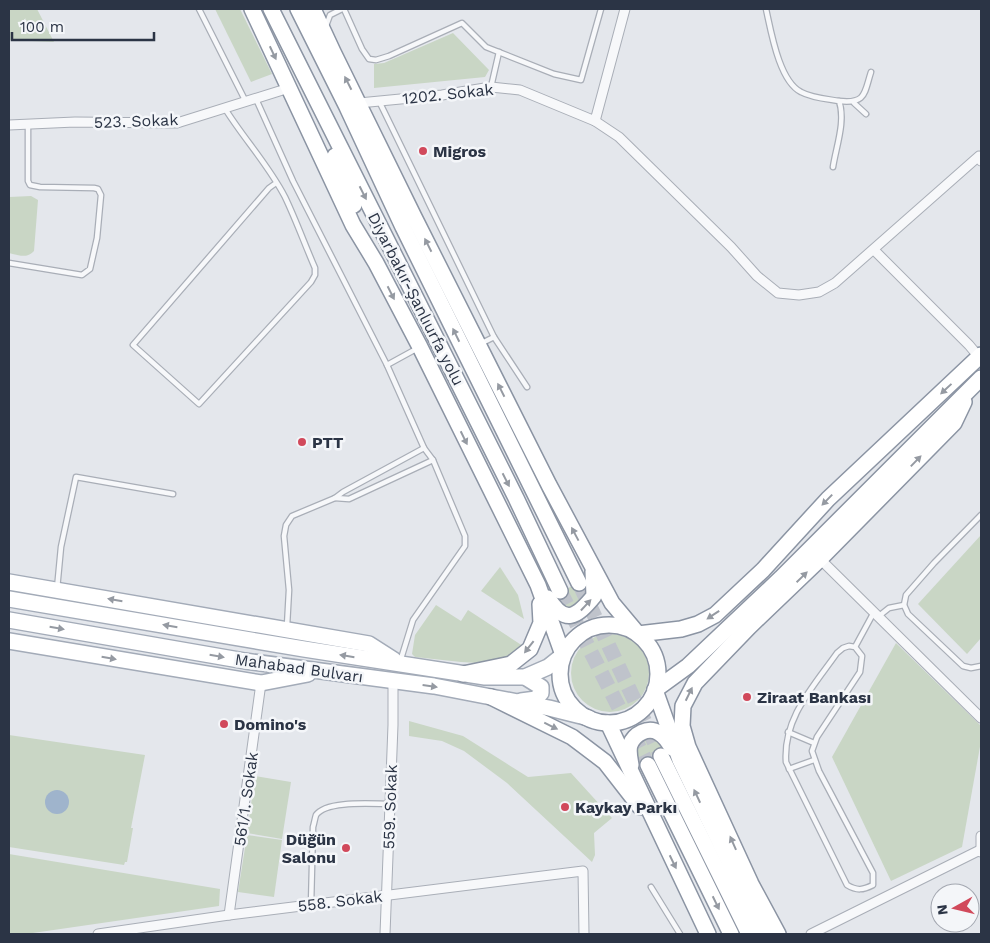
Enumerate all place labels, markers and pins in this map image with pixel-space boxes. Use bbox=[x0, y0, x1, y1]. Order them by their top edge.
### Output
place label: Migros bbox=[433, 142, 487, 161]
marker: Migros bbox=[417, 145, 429, 157]
place label: PTT bbox=[312, 433, 344, 452]
marker: PTT bbox=[296, 436, 308, 448]
place label: Ziraat Bankası bbox=[757, 688, 871, 707]
marker: Ziraat Bankası bbox=[741, 691, 753, 703]
place label: Domino's bbox=[234, 715, 307, 734]
marker: Domino's bbox=[218, 718, 230, 730]
place label: Kaykay Parkı bbox=[575, 798, 677, 817]
marker: Kaykay Parkı bbox=[559, 801, 571, 813]
place label: Düğün Salonu bbox=[282, 830, 336, 867]
marker: Düğün Salonu bbox=[340, 842, 352, 854]

